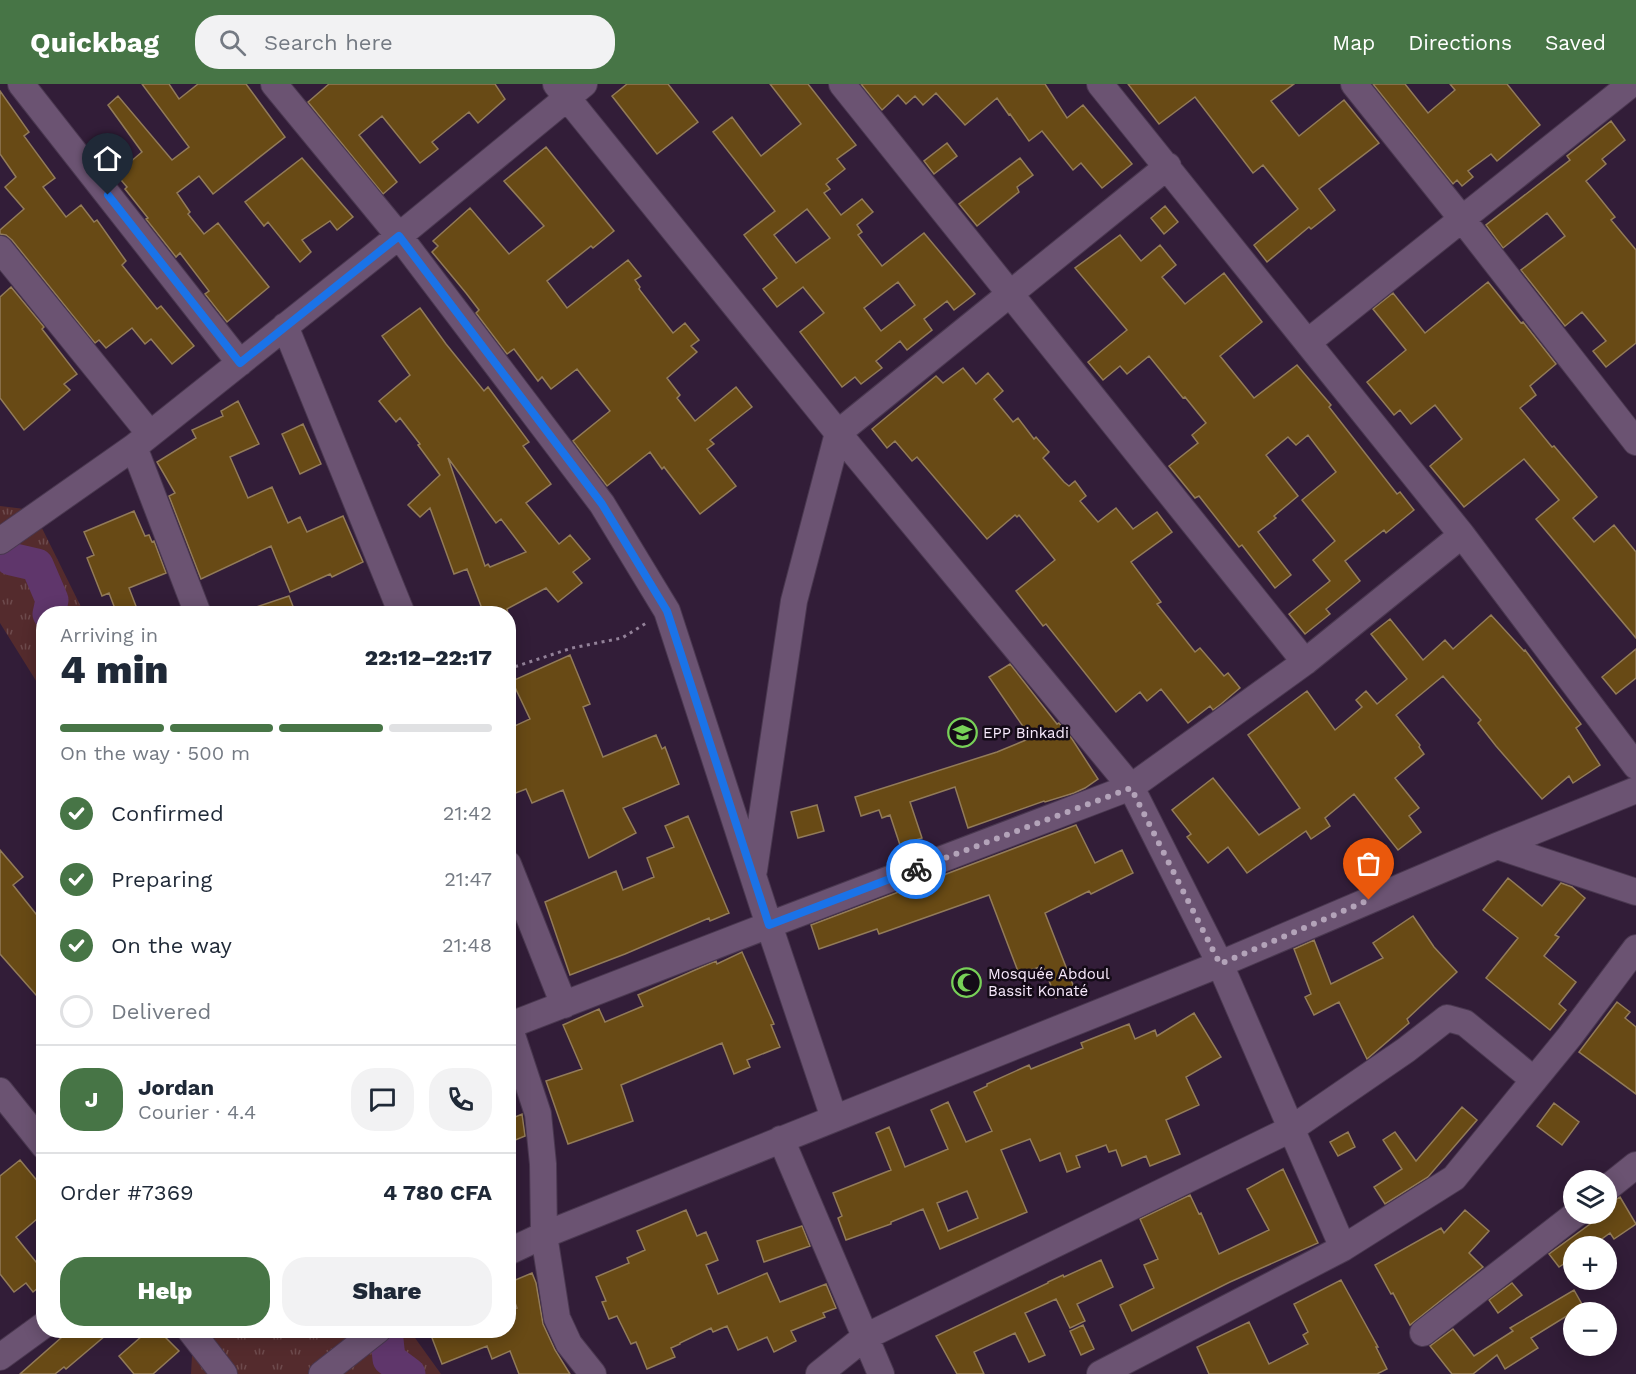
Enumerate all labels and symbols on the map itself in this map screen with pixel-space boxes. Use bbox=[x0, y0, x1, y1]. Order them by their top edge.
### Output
pin bbox=[82, 133, 133, 195]
school or university icon: EPP Binkadi bbox=[946, 717, 978, 749]
place label: EPP Binkadi bbox=[983, 724, 1069, 742]
pin bbox=[1343, 838, 1394, 900]
courier bbox=[886, 839, 946, 899]
place label: Mosquée Abdoul Bassit Konaté bbox=[988, 965, 1110, 1000]
mosque icon: Mosquée Abdoul Bassit Konaté bbox=[951, 967, 983, 999]

